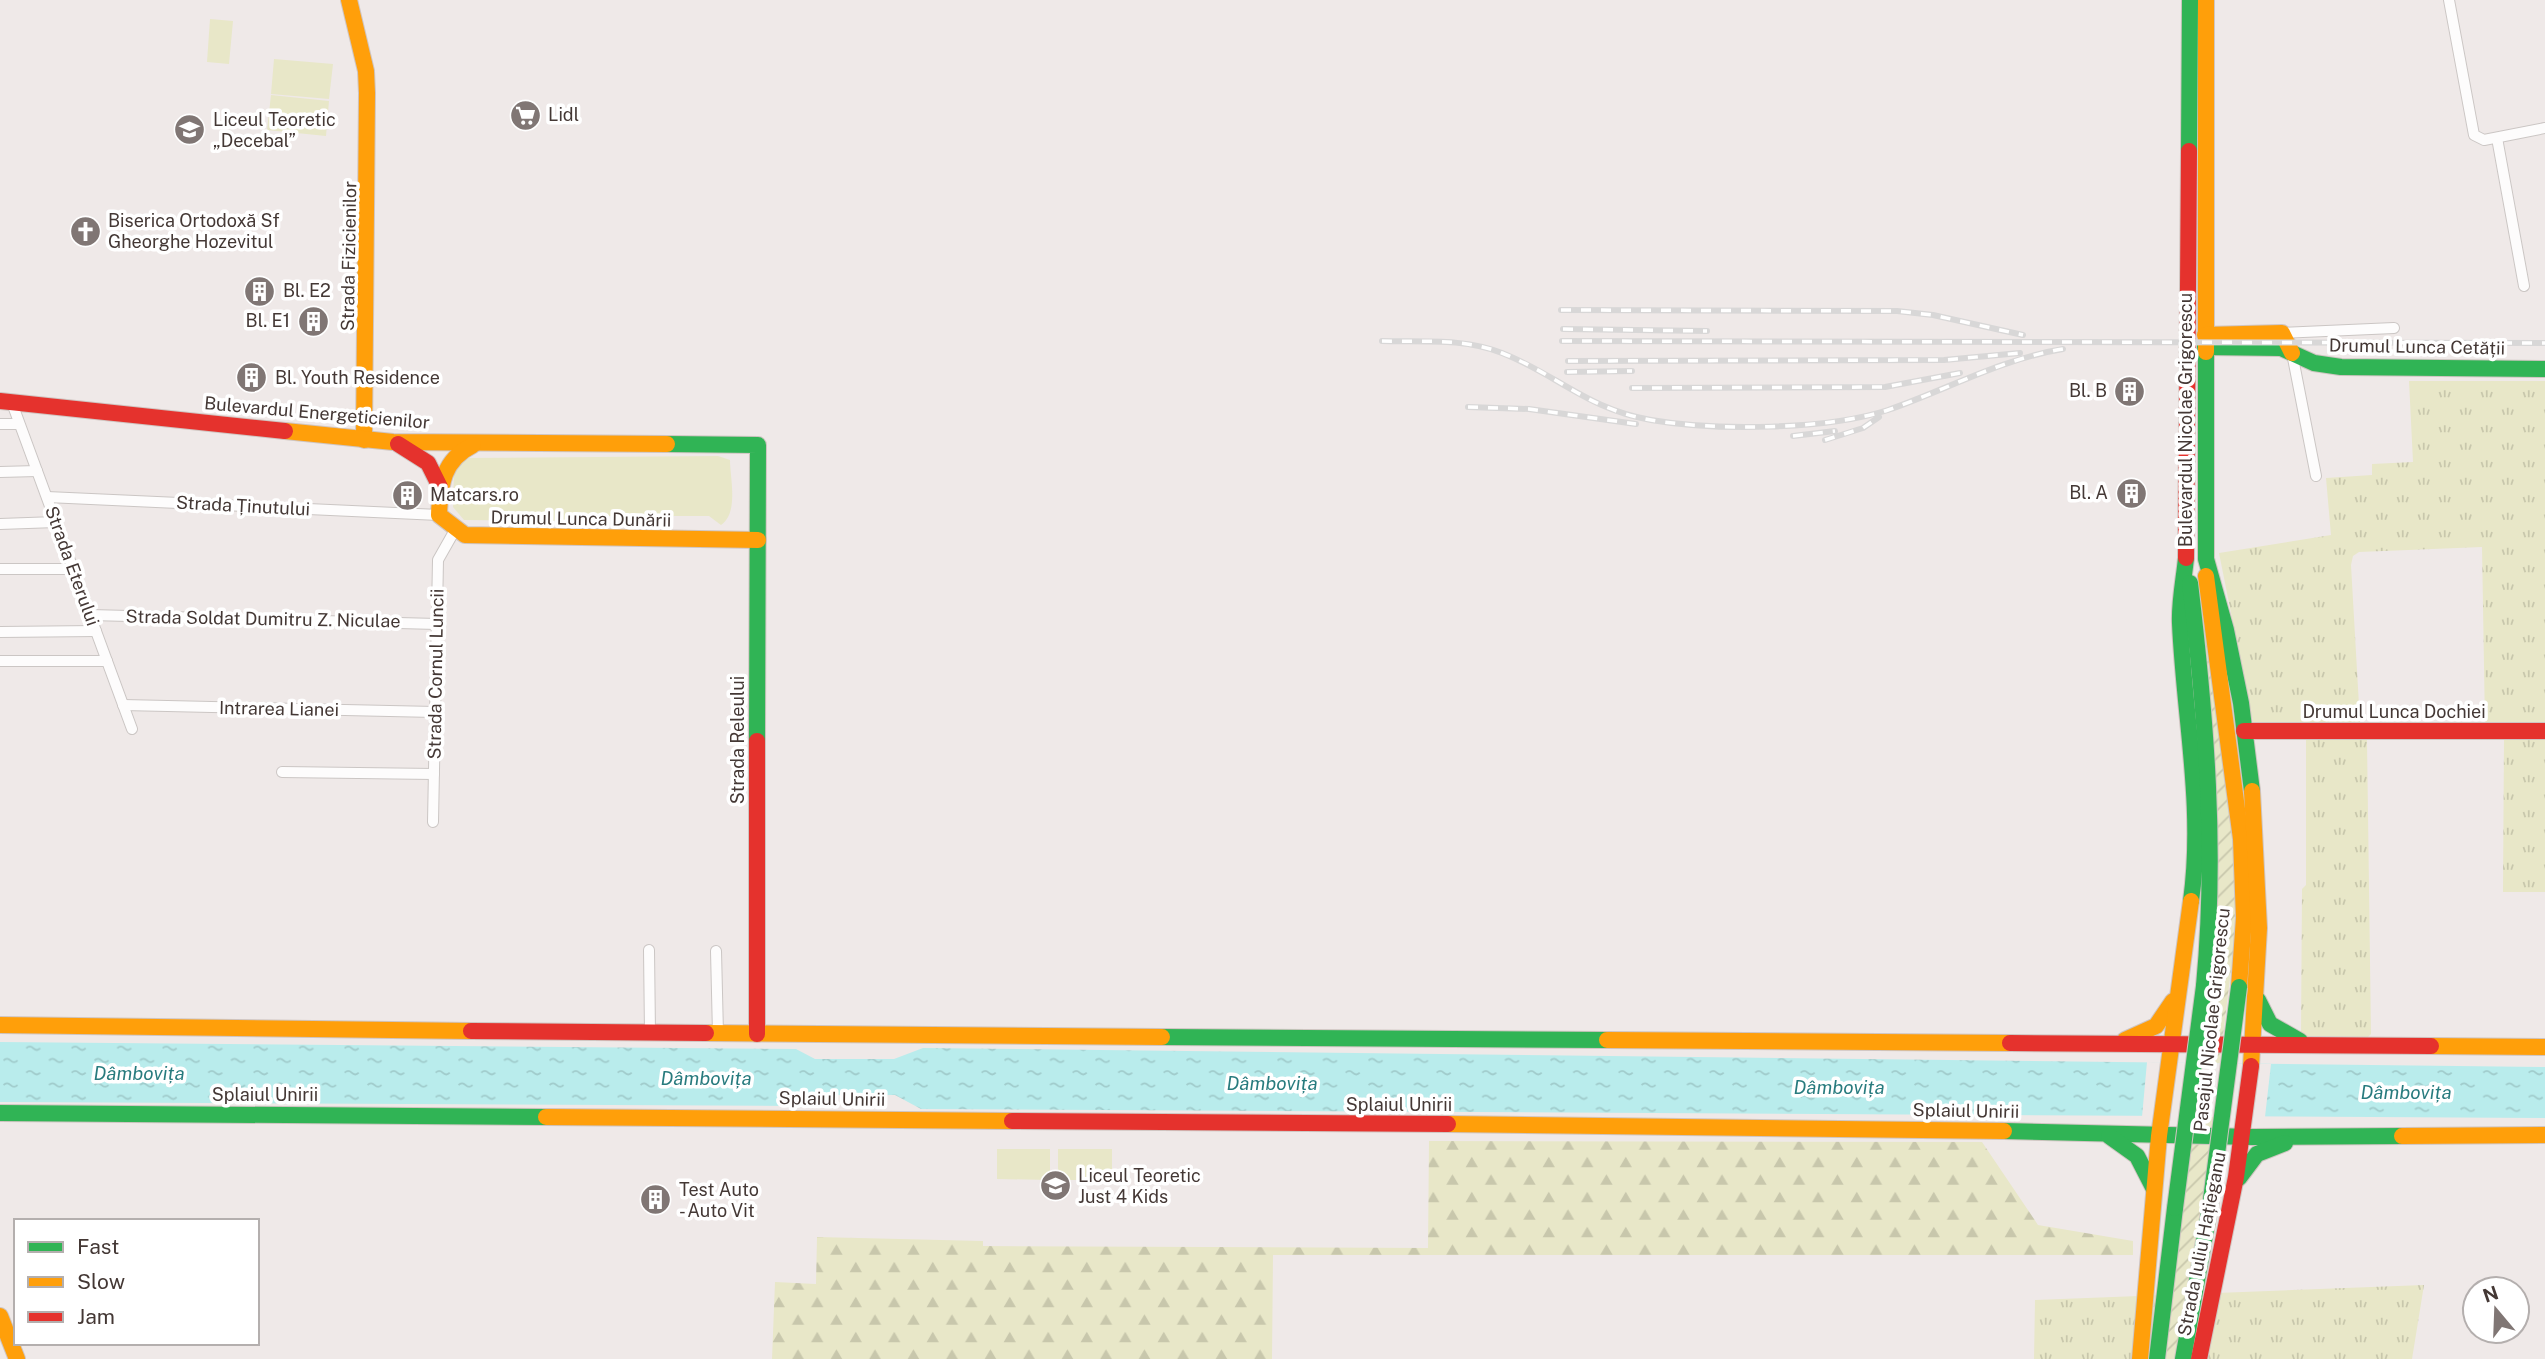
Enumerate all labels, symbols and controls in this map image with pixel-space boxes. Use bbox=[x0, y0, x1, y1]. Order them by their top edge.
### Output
supermarket icon: Lidl bbox=[508, 98, 542, 132]
place label: Lidl bbox=[548, 104, 579, 125]
place label: Liceul Teoretic „Decebal” bbox=[213, 109, 336, 151]
school or university icon: Liceul Teoretic „Decebal” bbox=[173, 113, 207, 147]
street label: Strada Fizicienilor bbox=[337, 181, 360, 331]
place label: Biserica Ortodoxă Sf Gheorghe Hozevitul bbox=[108, 210, 280, 252]
church icon: Biserica Ortodoxă Sf Gheorghe Hozevitul bbox=[68, 214, 102, 248]
building icon: Bl. E2 bbox=[243, 274, 277, 308]
place label: Bl. E2 bbox=[283, 280, 331, 301]
street label: Bulevardul Nicolae Grigorescu bbox=[2175, 293, 2196, 547]
building icon: Bl. E1 bbox=[296, 304, 330, 338]
place label: Bl. E1 bbox=[246, 310, 290, 331]
street label: Drumul Lunca Cetății bbox=[2329, 334, 2505, 359]
building icon: Bl. Youth Residence bbox=[235, 361, 269, 395]
place label: Bl. Youth Residence bbox=[275, 367, 440, 388]
building icon: Bl. B bbox=[2113, 374, 2147, 408]
place label: Bl. B bbox=[2069, 380, 2107, 401]
street label: Bulevardul Energeticienilor bbox=[203, 392, 431, 433]
building icon: Bl. A bbox=[2114, 476, 2148, 510]
building icon: Matcars.ro bbox=[390, 478, 424, 512]
place label: Bl. A bbox=[2069, 482, 2108, 503]
place label: Matcars.ro bbox=[430, 484, 519, 505]
street label: Strada Ținutului bbox=[175, 492, 311, 519]
street label: Strada Eterului bbox=[41, 503, 104, 629]
street label: Drumul Lunca Dunării bbox=[490, 506, 672, 531]
street label: Strada Cornul Luncii bbox=[424, 588, 447, 760]
street label: Strada Soldat Dumitru Z. Niculae bbox=[125, 606, 401, 631]
street label: Strada Releului bbox=[727, 676, 748, 804]
street label: Intrarea Lianei bbox=[219, 697, 339, 720]
street label: Drumul Lunca Dochiei bbox=[2302, 701, 2486, 722]
street label: Pasajul Nicolae Grigorescu bbox=[2189, 907, 2234, 1133]
water label: Dâmbovița bbox=[93, 1062, 185, 1084]
water label: Dâmbovița bbox=[660, 1067, 752, 1089]
water label: Dâmbovița bbox=[1226, 1072, 1318, 1094]
water label: Dâmbovița bbox=[1793, 1076, 1885, 1098]
water label: Dâmbovița bbox=[2360, 1081, 2452, 1103]
street label: Splaiul Unirii bbox=[212, 1084, 318, 1105]
street label: Splaiul Unirii bbox=[779, 1087, 885, 1110]
street label: Splaiul Unirii bbox=[1346, 1094, 1452, 1115]
street label: Splaiul Unirii bbox=[1913, 1099, 2019, 1122]
street label: Strada Iuliu Hațieganu bbox=[2173, 1150, 2230, 1338]
place label: Liceul Teoretic Just 4 Kids bbox=[1078, 1165, 1201, 1207]
school or university icon: Liceul Teoretic Just 4 Kids bbox=[1038, 1169, 1072, 1203]
place label: Test Auto - Auto Vit bbox=[679, 1179, 759, 1221]
building icon: Test Auto - Auto Vit bbox=[639, 1183, 673, 1217]
legend bbox=[14, 1219, 259, 1345]
text: Fast bbox=[77, 1234, 119, 1259]
text: Slow bbox=[77, 1269, 125, 1294]
north arrow bbox=[2461, 1275, 2531, 1345]
text: N bbox=[2480, 1281, 2501, 1307]
text: Jam bbox=[77, 1304, 115, 1329]

